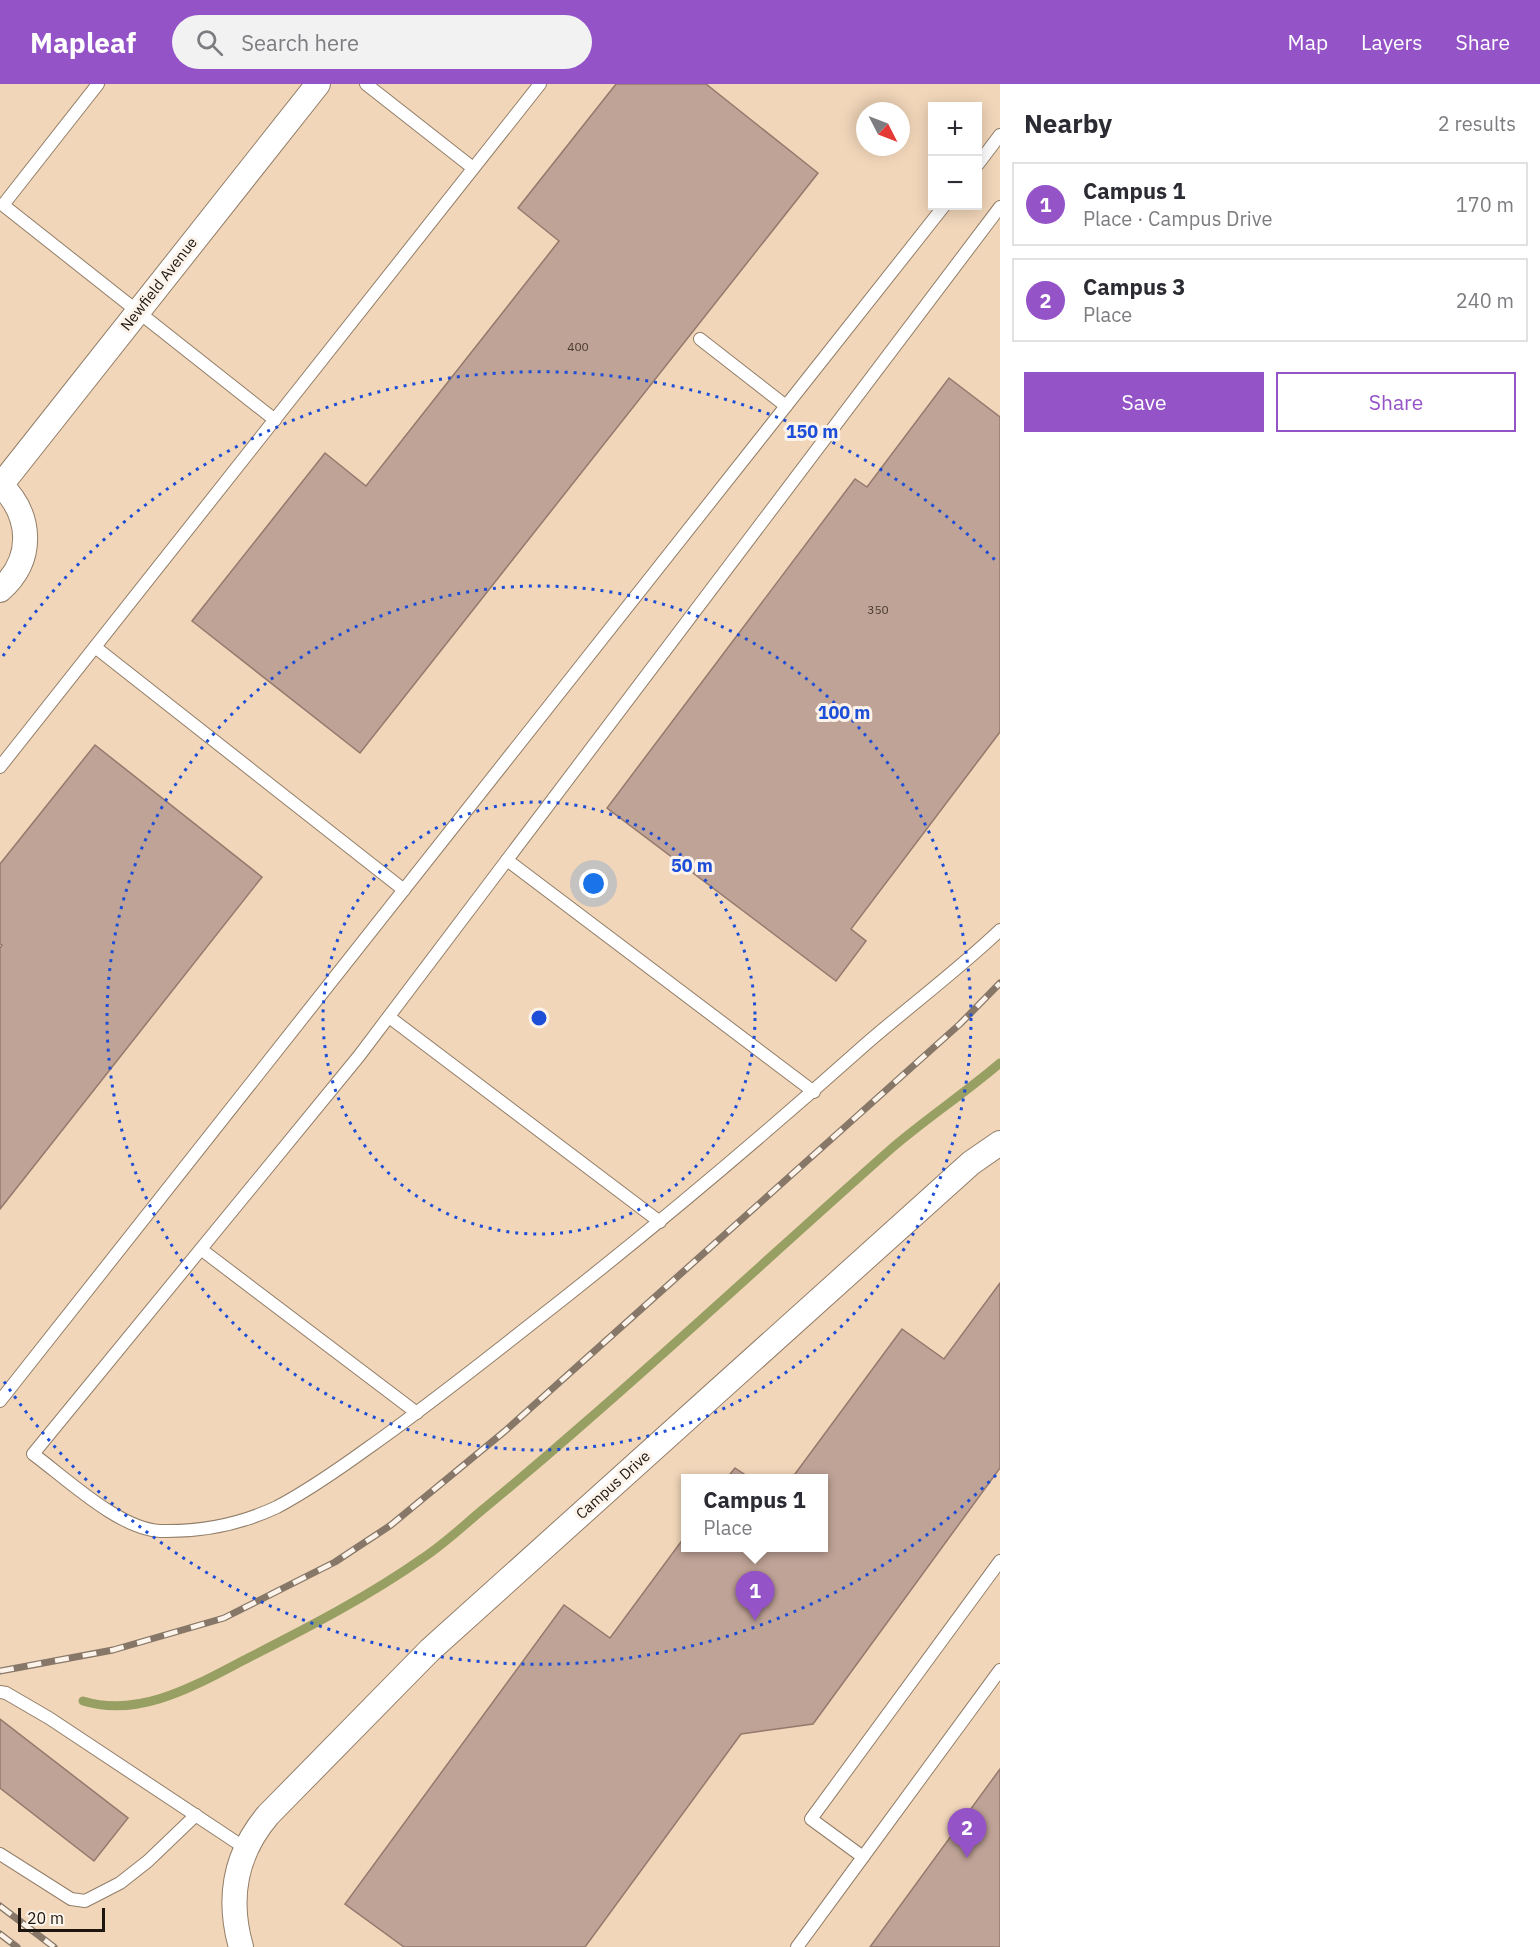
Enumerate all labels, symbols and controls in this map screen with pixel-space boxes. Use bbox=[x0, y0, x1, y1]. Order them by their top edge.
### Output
search box bbox=[172, 15, 592, 69]
text: Mapleaf bbox=[30, 24, 136, 61]
icon: search bbox=[193, 26, 226, 59]
text: Search here bbox=[241, 28, 359, 57]
text: Map bbox=[1288, 28, 1328, 56]
text: Layers bbox=[1361, 28, 1423, 56]
text: Share bbox=[1456, 28, 1510, 56]
north arrow bbox=[856, 102, 910, 156]
map controls bbox=[928, 102, 982, 210]
button: + bbox=[928, 102, 982, 156]
text: Nearby bbox=[1024, 106, 1112, 140]
text: 2 results bbox=[1438, 110, 1516, 137]
button: − bbox=[928, 156, 982, 210]
text: Campus 1 bbox=[1083, 176, 1185, 205]
text: 1 bbox=[1040, 191, 1052, 218]
text: 170 m bbox=[1456, 191, 1514, 218]
text: Place · Campus Drive bbox=[1083, 205, 1273, 232]
street label: Newfield Avenue bbox=[116, 233, 201, 334]
text: Campus 3 bbox=[1083, 272, 1185, 301]
text: 2 bbox=[1040, 287, 1052, 314]
text: 240 m bbox=[1456, 287, 1514, 314]
text: Place bbox=[1083, 301, 1132, 328]
house number: 400 bbox=[567, 339, 589, 354]
button: Save bbox=[1024, 372, 1264, 432]
button: Share bbox=[1276, 372, 1516, 432]
text: 150 m bbox=[786, 420, 838, 443]
house number: 350 bbox=[867, 602, 889, 617]
text: 100 m bbox=[818, 701, 870, 724]
text: 50 m bbox=[671, 854, 713, 877]
your location bbox=[579, 869, 608, 898]
centre of rings bbox=[529, 1008, 549, 1028]
street label: Campus Drive bbox=[572, 1446, 654, 1523]
popup bbox=[681, 1474, 828, 1552]
text: Campus 1 bbox=[703, 1485, 806, 1514]
text: Place bbox=[703, 1514, 752, 1541]
pin: 1 bbox=[736, 1572, 774, 1621]
pin: 2 bbox=[948, 1808, 986, 1858]
scale bar bbox=[18, 1905, 105, 1932]
text: 20 m bbox=[27, 1908, 64, 1928]

